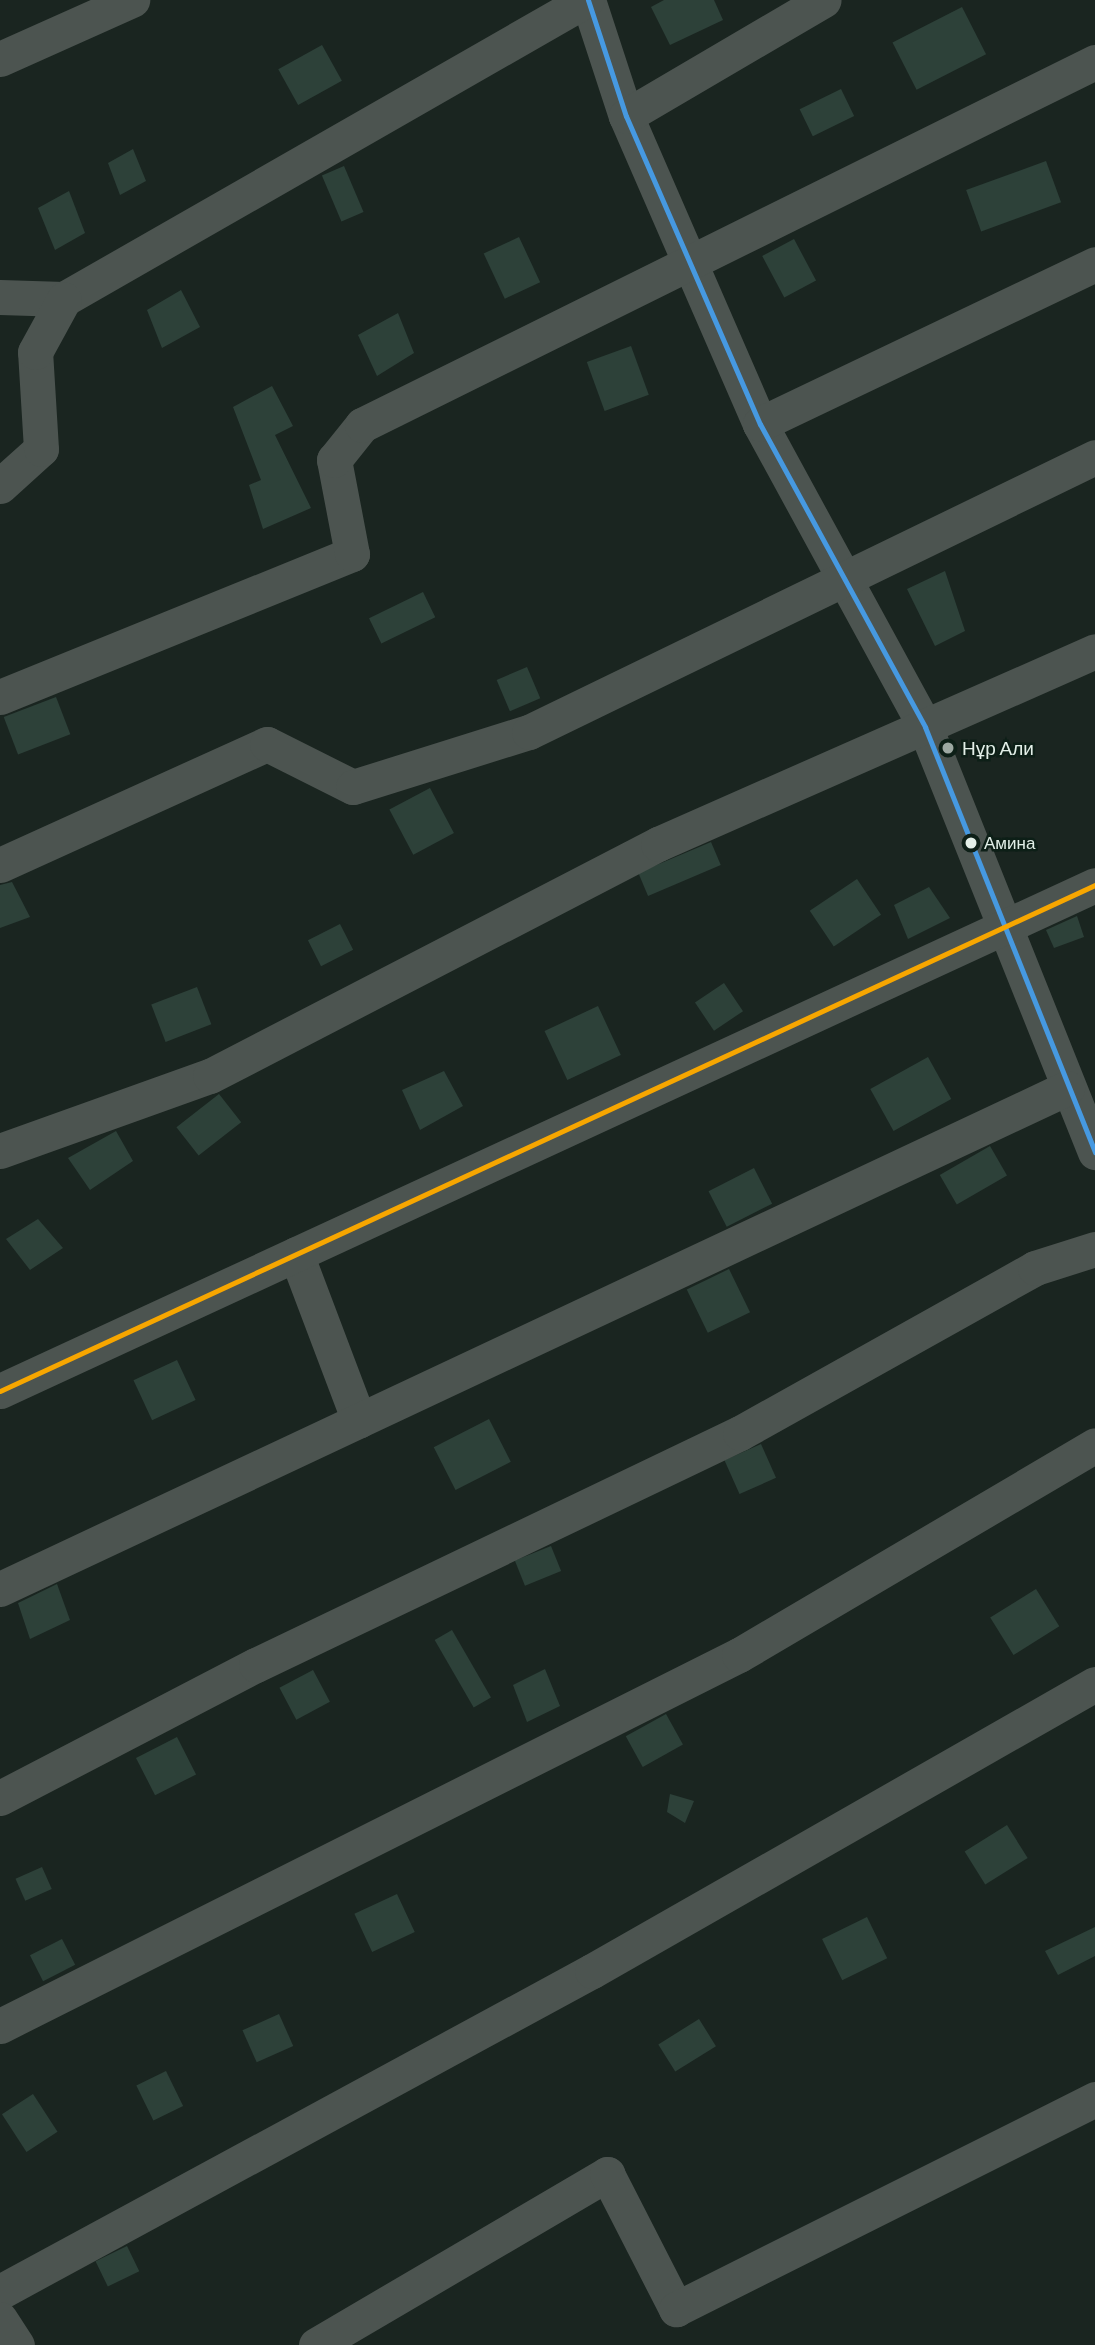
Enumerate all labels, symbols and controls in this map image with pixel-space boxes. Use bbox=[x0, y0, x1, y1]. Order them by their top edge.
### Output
place label: Нұр Али bbox=[962, 737, 1034, 759]
marker: Нұр Али bbox=[940, 740, 956, 756]
place label: Амина bbox=[984, 833, 1035, 853]
marker: Амина bbox=[964, 836, 978, 850]

